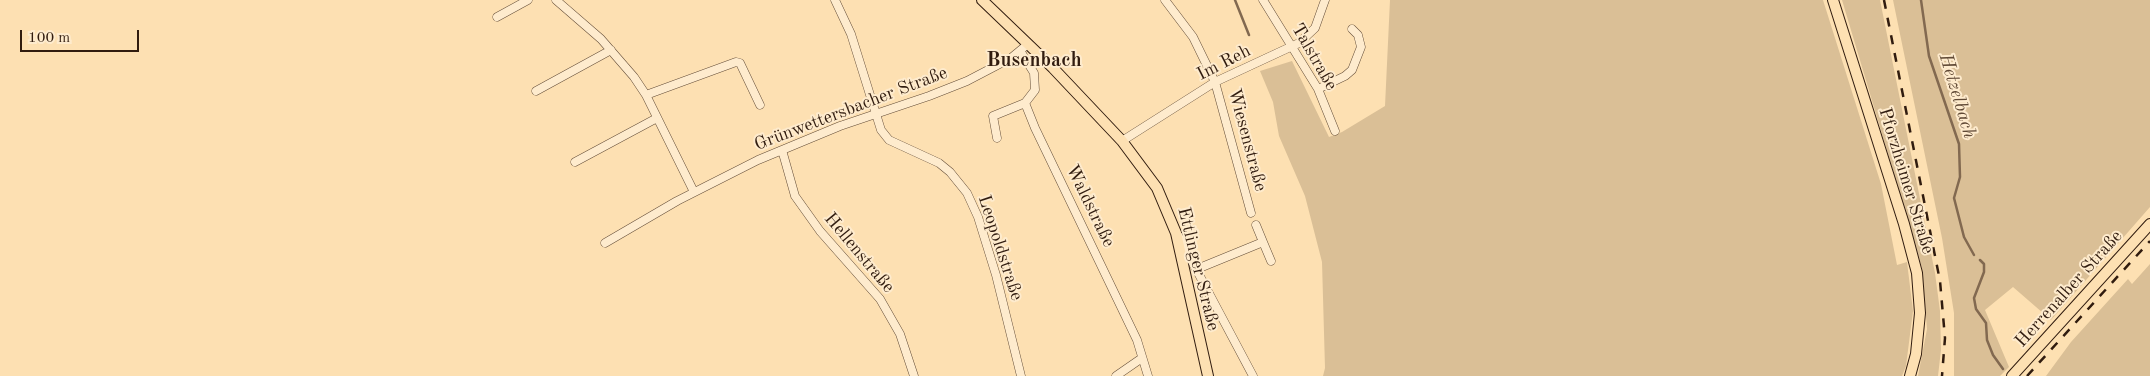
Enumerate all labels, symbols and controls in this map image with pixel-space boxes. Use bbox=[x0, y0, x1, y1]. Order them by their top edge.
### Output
scale bar bbox=[22, 20, 141, 52]
street label: Talstraße bbox=[1286, 20, 1342, 94]
text: 100 m bbox=[28, 31, 70, 46]
street label: Im Reh bbox=[1194, 40, 1254, 86]
district label: Busenbach bbox=[986, 49, 1082, 73]
water label: Hetzelbach bbox=[1933, 51, 1981, 141]
street label: Grünwettersbacher Straße bbox=[751, 62, 951, 156]
street label: Wiesenstraße bbox=[1223, 86, 1271, 194]
street label: Pforzheimer Straße bbox=[1873, 105, 1939, 257]
street label: Waldstraße bbox=[1061, 161, 1119, 251]
street label: Leopoldstraße bbox=[973, 192, 1027, 304]
street label: Ettlinger Straße bbox=[1172, 205, 1224, 333]
street label: Hellenstraße bbox=[819, 208, 899, 298]
street label: Herrenalber Straße bbox=[2011, 226, 2127, 352]

